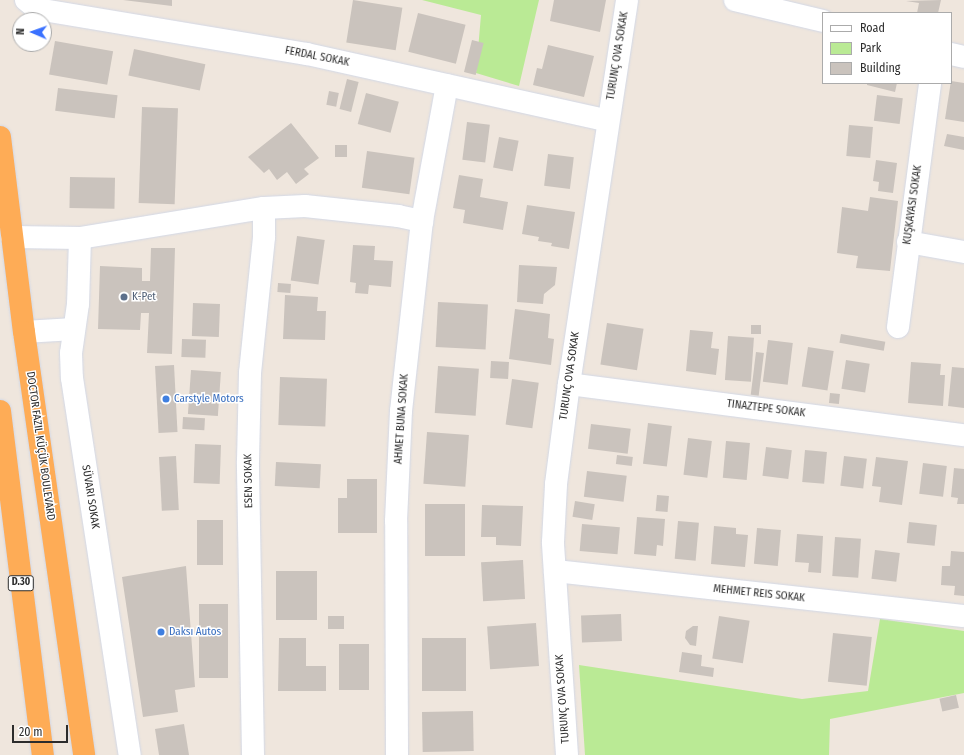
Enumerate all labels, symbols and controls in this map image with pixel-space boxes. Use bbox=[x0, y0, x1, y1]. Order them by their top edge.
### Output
street label: TURUNÇ OVA SOKAK bbox=[605, 11, 631, 101]
north arrow bbox=[12, 12, 52, 52]
legend bbox=[822, 12, 952, 84]
text: Road bbox=[860, 21, 885, 35]
text: N bbox=[14, 28, 27, 35]
text: Park bbox=[860, 41, 881, 55]
street label: FERDAL SOKAK bbox=[284, 44, 350, 70]
text: Building bbox=[860, 61, 900, 75]
street label: KUŞKAYASI SOKAK bbox=[901, 164, 925, 246]
place label: K-Pet bbox=[132, 290, 156, 304]
marker: K-Pet bbox=[119, 292, 129, 302]
street label: TURUNÇ OVA SOKAK bbox=[557, 331, 583, 421]
street label: DOCTOR FAZIL KÜÇÜK BOULEVARD bbox=[23, 371, 57, 521]
street label: AHMET BUNA SOKAK bbox=[392, 373, 412, 465]
place label: Carstyle Motors bbox=[174, 392, 244, 406]
marker: Carstyle Motors bbox=[161, 394, 171, 404]
street label: TINAZTEPE SOKAK bbox=[726, 398, 806, 420]
street label: ESEN SOKAK bbox=[242, 454, 256, 508]
street label: SÜVARI SOKAK bbox=[78, 464, 102, 530]
road number: D.30 bbox=[7, 575, 35, 591]
street label: MEHMET REIS SOKAK bbox=[712, 583, 806, 605]
place label: Daksı Autos bbox=[169, 625, 221, 639]
marker: Daksı Autos bbox=[156, 627, 166, 637]
street label: TURUNÇ OVA SOKAK bbox=[553, 654, 573, 744]
scale bar bbox=[14, 717, 70, 743]
text: 20 m bbox=[19, 725, 43, 739]

